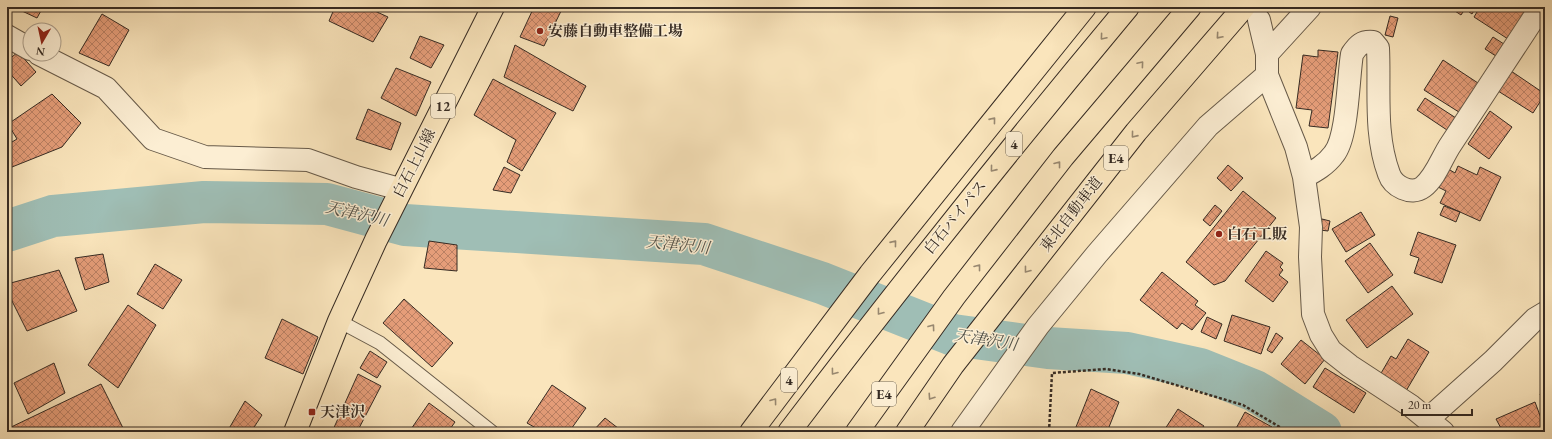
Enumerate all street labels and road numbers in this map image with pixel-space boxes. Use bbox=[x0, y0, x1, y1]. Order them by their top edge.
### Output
road number: 12 bbox=[431, 94, 455, 118]
street label: 白石上山線 bbox=[388, 125, 439, 201]
road number: 4 bbox=[1006, 132, 1022, 156]
road number: E4 bbox=[1104, 146, 1128, 170]
street label: 東北自動車道 bbox=[1035, 172, 1106, 255]
street label: 白石バイパス bbox=[919, 176, 990, 258]
road number: 4 bbox=[781, 368, 797, 392]
road number: E4 bbox=[872, 382, 896, 406]

